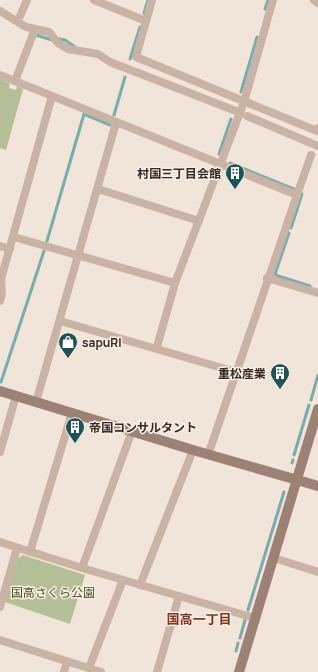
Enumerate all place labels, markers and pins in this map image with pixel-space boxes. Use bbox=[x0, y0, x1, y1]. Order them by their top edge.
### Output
building icon: 村国三丁目会館 bbox=[224, 162, 246, 190]
place label: 村国三丁目会館 bbox=[137, 165, 221, 182]
shop icon: sapuRI bbox=[57, 331, 79, 359]
place label: sapuRI bbox=[82, 334, 122, 351]
building icon: 重松産業 bbox=[269, 362, 291, 390]
place label: 重松産業 bbox=[218, 365, 266, 382]
building icon: 帝国コンサルタント bbox=[64, 416, 86, 444]
place label: 帝国コンサルタント bbox=[89, 419, 197, 436]

